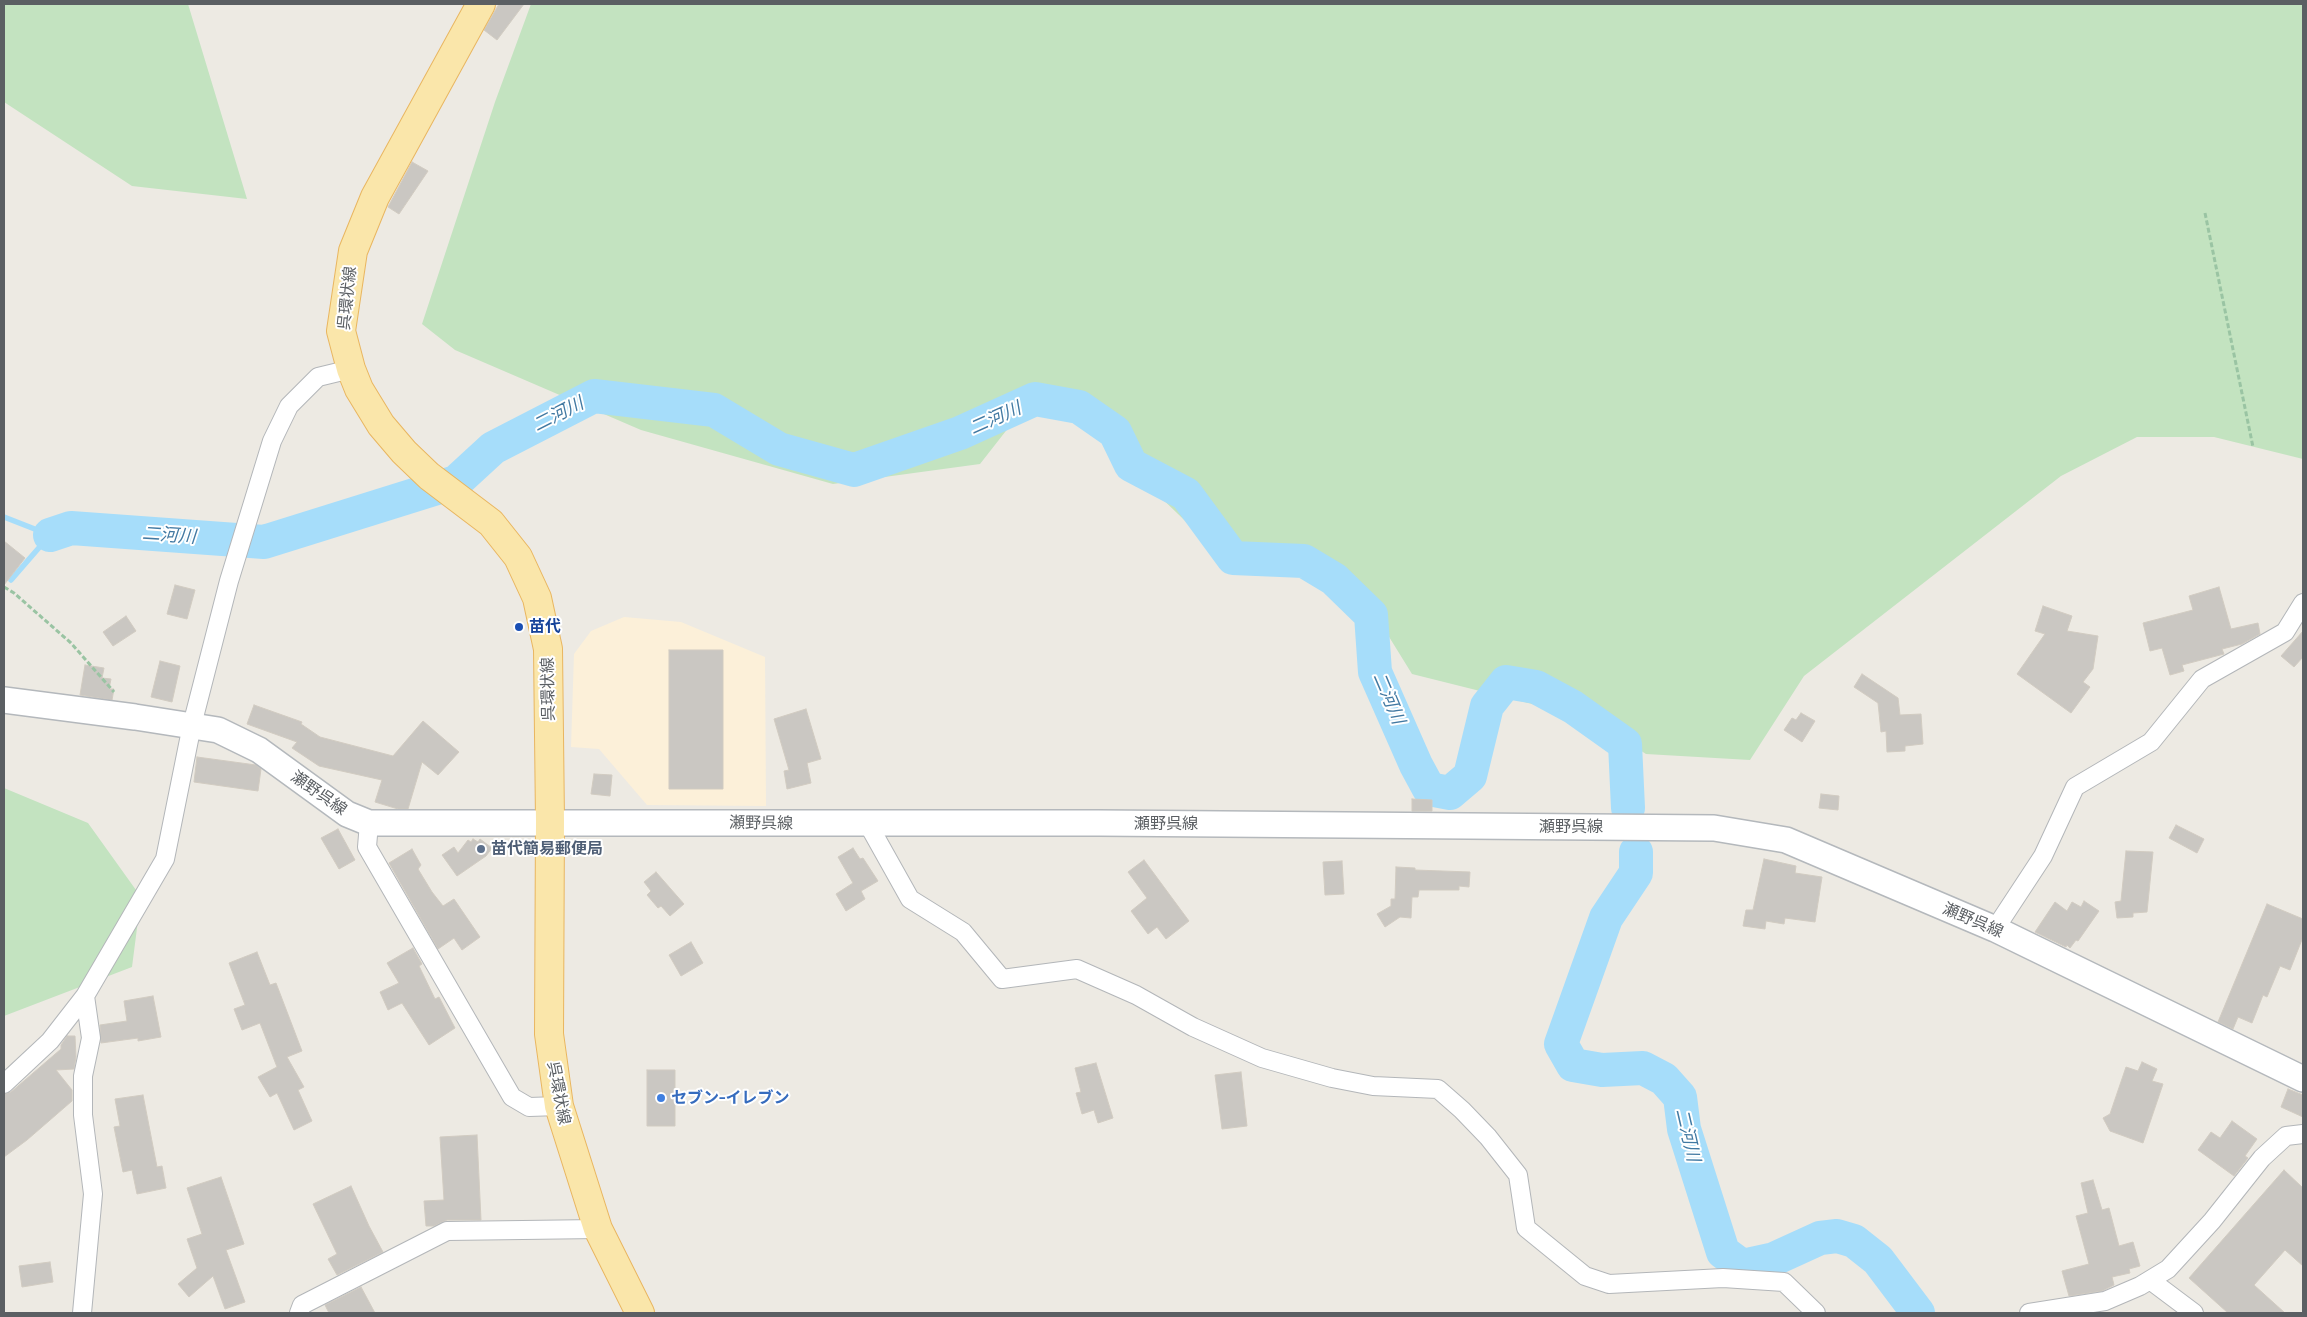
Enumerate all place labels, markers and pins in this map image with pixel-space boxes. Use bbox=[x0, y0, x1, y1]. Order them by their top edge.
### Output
place label: 苗代 bbox=[529, 617, 561, 637]
marker: 苗代 bbox=[513, 621, 525, 633]
place label: 苗代簡易郵便局 bbox=[491, 839, 603, 859]
marker: 苗代簡易郵便局 bbox=[475, 843, 487, 855]
place label: セブン-イレブン bbox=[671, 1088, 790, 1108]
marker: セブン-イレブン bbox=[655, 1092, 667, 1104]

